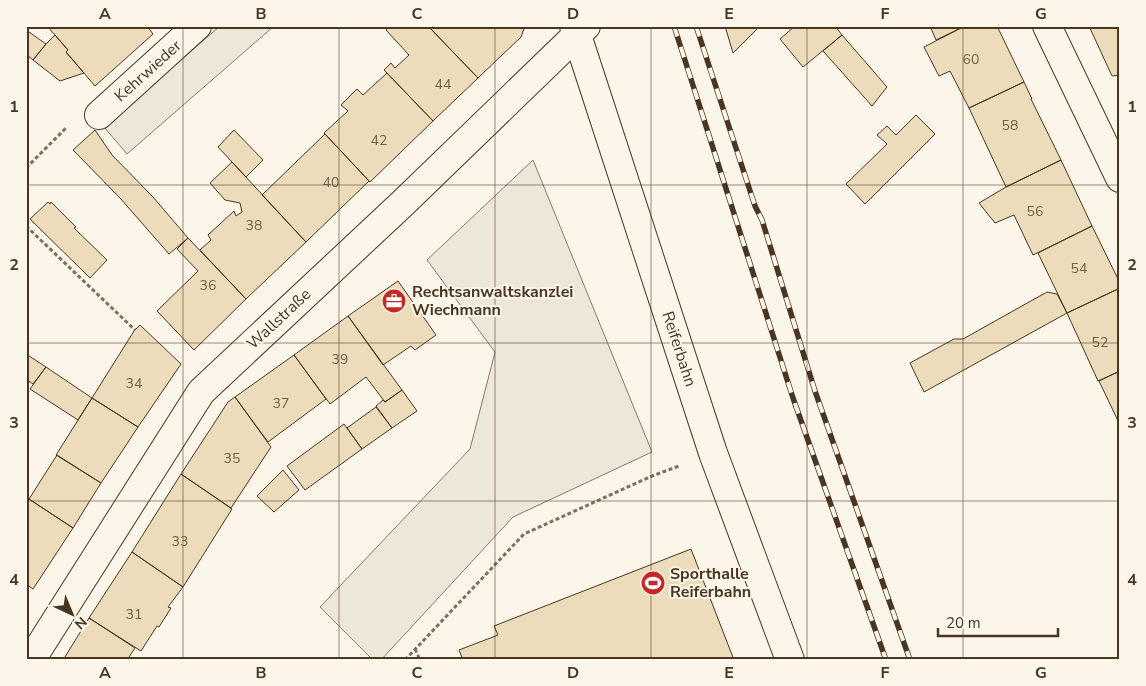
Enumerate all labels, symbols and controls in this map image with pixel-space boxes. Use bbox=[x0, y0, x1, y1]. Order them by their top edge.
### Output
text: A bbox=[99, 3, 111, 25]
text: B bbox=[255, 3, 267, 25]
text: C bbox=[412, 3, 423, 25]
text: D bbox=[567, 3, 579, 25]
text: E bbox=[724, 3, 734, 25]
text: F bbox=[881, 3, 890, 25]
text: G bbox=[1035, 3, 1047, 25]
street label: Kehrwieder bbox=[110, 35, 186, 107]
house number: 60 bbox=[963, 50, 979, 69]
house number: 44 bbox=[435, 75, 451, 94]
text: 1 bbox=[9, 96, 19, 118]
text: 1 bbox=[1127, 96, 1137, 118]
house number: 58 bbox=[1002, 116, 1018, 135]
house number: 42 bbox=[371, 131, 387, 150]
house number: 40 bbox=[323, 173, 339, 192]
house number: 56 bbox=[1027, 202, 1043, 221]
house number: 38 bbox=[246, 216, 262, 235]
text: 2 bbox=[9, 254, 19, 276]
text: 2 bbox=[1127, 254, 1137, 276]
house number: 54 bbox=[1071, 259, 1087, 278]
house number: 36 bbox=[200, 276, 216, 295]
place label: Rechtsanwaltskanzlei Wiechmann bbox=[412, 281, 573, 321]
street label: Wallstraße bbox=[242, 284, 316, 354]
office icon: Rechtsanwaltskanzlei Wiechmann bbox=[381, 288, 407, 314]
street label: Reiferbahn bbox=[656, 308, 702, 390]
house number: 52 bbox=[1092, 333, 1108, 352]
house number: 39 bbox=[332, 350, 348, 369]
house number: 34 bbox=[126, 374, 142, 393]
house number: 37 bbox=[273, 394, 289, 413]
text: 3 bbox=[9, 412, 19, 434]
text: 3 bbox=[1127, 412, 1137, 434]
house number: 35 bbox=[224, 449, 240, 468]
house number: 33 bbox=[172, 532, 188, 551]
place label: Sporthalle Reiferbahn bbox=[670, 563, 751, 603]
text: 4 bbox=[9, 569, 19, 591]
text: 4 bbox=[1127, 569, 1137, 591]
sports icon: Sporthalle Reiferbahn bbox=[640, 570, 666, 596]
north arrow bbox=[48, 588, 98, 638]
house number: 31 bbox=[126, 605, 142, 624]
scale bar bbox=[938, 606, 1058, 638]
text: N bbox=[70, 613, 91, 633]
text: 20 m bbox=[946, 613, 981, 633]
text: A bbox=[99, 662, 111, 684]
text: B bbox=[255, 662, 267, 684]
text: C bbox=[412, 662, 423, 684]
text: D bbox=[567, 662, 579, 684]
text: E bbox=[724, 662, 734, 684]
text: F bbox=[881, 662, 890, 684]
text: G bbox=[1035, 662, 1047, 684]

